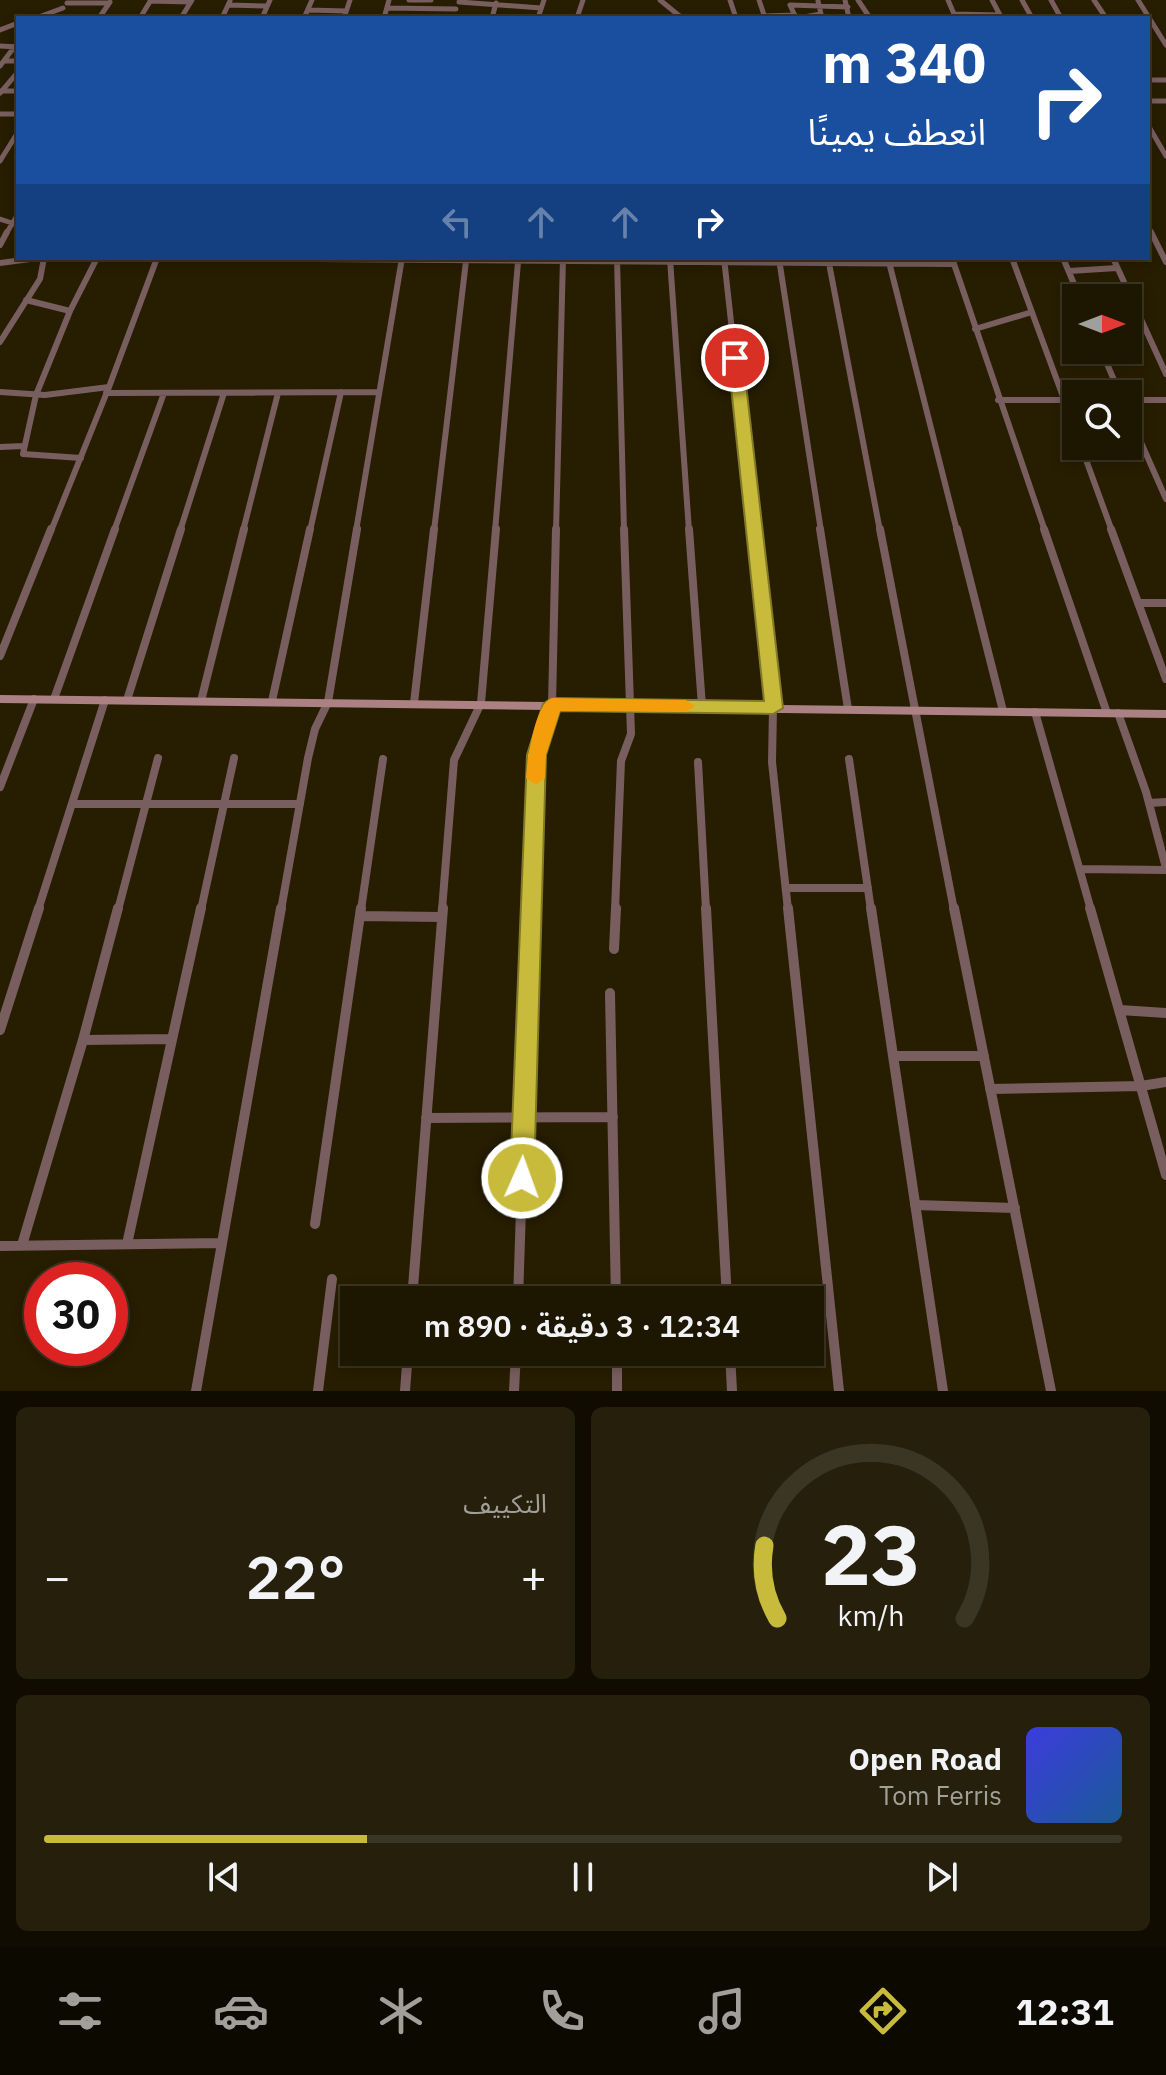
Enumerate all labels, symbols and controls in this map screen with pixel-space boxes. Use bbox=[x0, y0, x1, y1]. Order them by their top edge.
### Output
text: 340 m bbox=[822, 26, 986, 98]
icon: right bbox=[1014, 48, 1118, 152]
text: انعطف يمينًا bbox=[808, 108, 986, 155]
icon: left bbox=[435, 200, 479, 244]
icon: ahead bbox=[519, 200, 563, 244]
icon: ahead bbox=[603, 200, 647, 244]
icon: right bbox=[687, 200, 731, 244]
north arrow bbox=[1062, 284, 1142, 364]
map controls bbox=[1062, 284, 1142, 460]
pin bbox=[701, 324, 769, 392]
icon: arrive bbox=[713, 336, 757, 380]
button: search bbox=[1062, 380, 1142, 460]
position arrow bbox=[480, 1136, 564, 1220]
speed limit sign: 30 bbox=[24, 1262, 128, 1366]
text: 12:34 · 3 دقيقة · 890 m bbox=[424, 1306, 740, 1345]
text: التكييف bbox=[463, 1486, 547, 1520]
text: 23 bbox=[821, 1500, 920, 1608]
text: 22° bbox=[245, 1537, 346, 1616]
text: − bbox=[44, 1548, 70, 1605]
text: + bbox=[521, 1548, 547, 1605]
text: km/h bbox=[837, 1597, 904, 1634]
text: Open Road bbox=[849, 1739, 1002, 1778]
text: Tom Ferris bbox=[879, 1778, 1002, 1812]
icon: previous bbox=[202, 1855, 246, 1899]
icon: pause bbox=[561, 1855, 605, 1899]
icon: next bbox=[920, 1855, 964, 1899]
icon: filters bbox=[52, 1983, 108, 2039]
icon: car bbox=[213, 1983, 269, 2039]
icon: climate bbox=[373, 1983, 429, 2039]
icon: phone bbox=[534, 1983, 590, 2039]
icon: music bbox=[694, 1983, 750, 2039]
icon: directions bbox=[855, 1983, 911, 2039]
text: 12:31 bbox=[1015, 1988, 1114, 2035]

